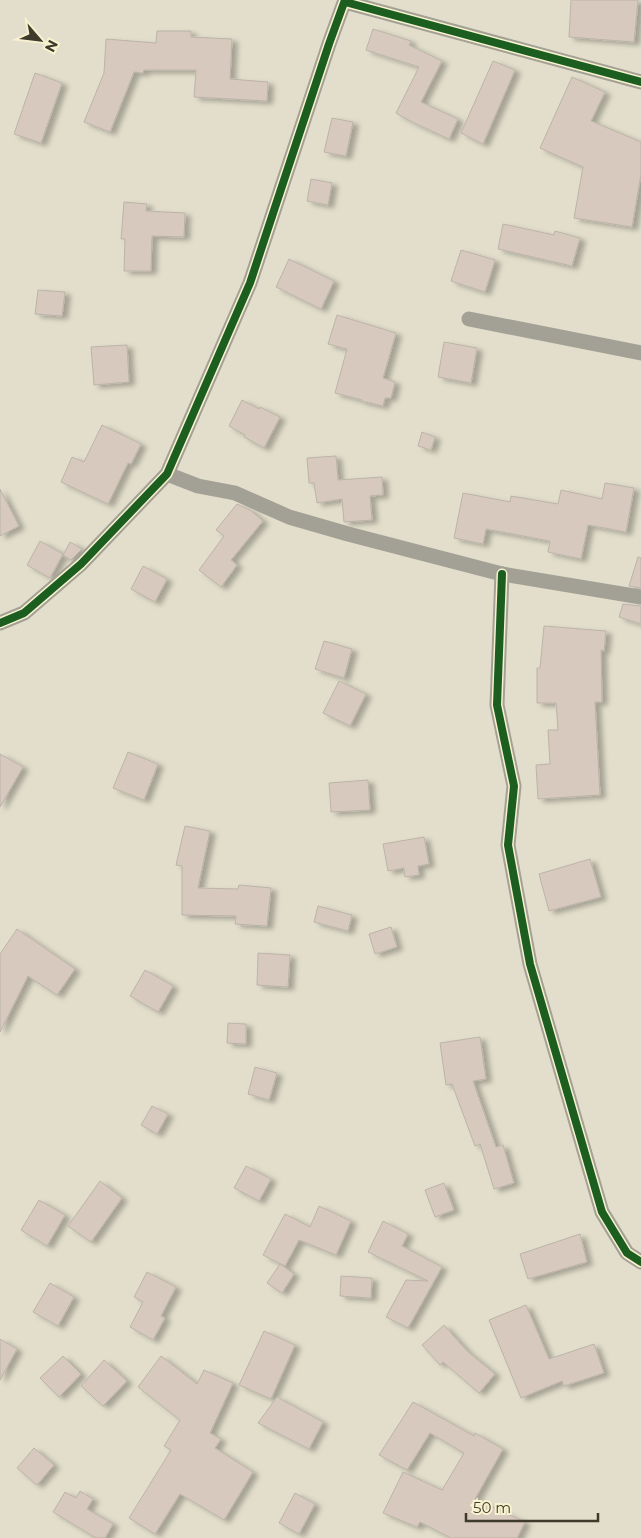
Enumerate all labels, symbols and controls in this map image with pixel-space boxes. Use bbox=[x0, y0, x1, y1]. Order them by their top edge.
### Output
north arrow bbox=[15, 15, 65, 65]
text: N bbox=[41, 37, 62, 55]
scale bar bbox=[466, 1490, 598, 1522]
text: 50 m bbox=[473, 1498, 511, 1517]

